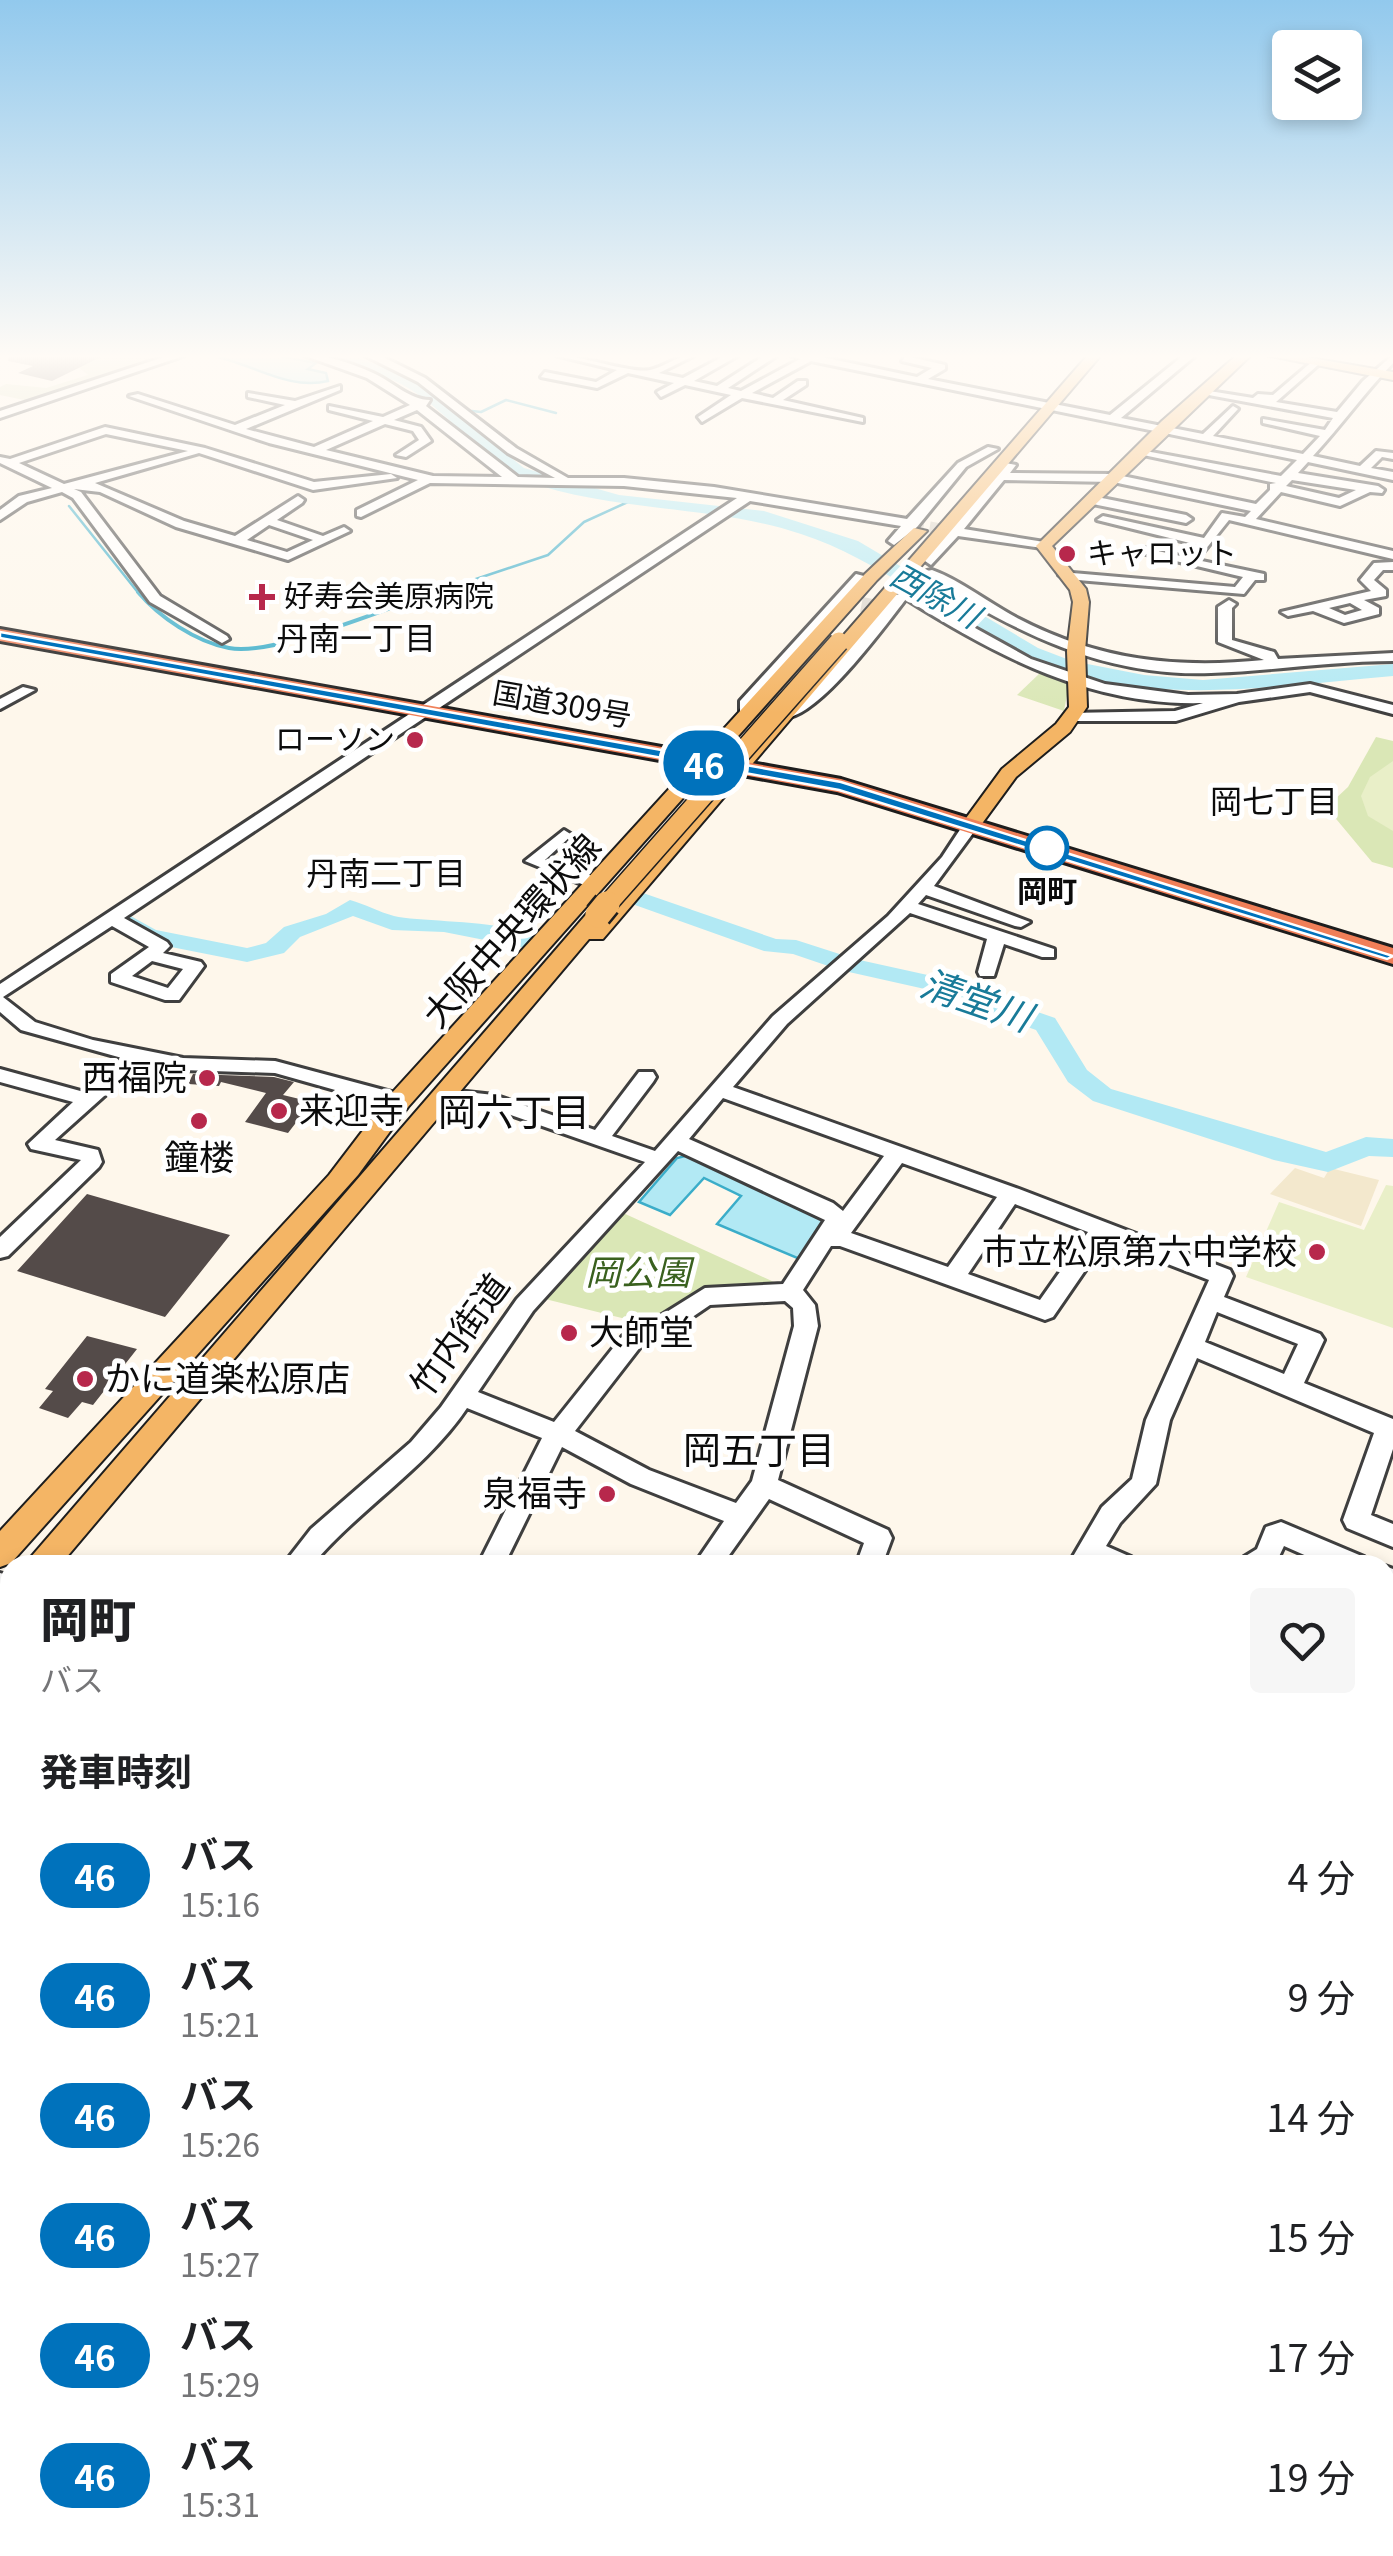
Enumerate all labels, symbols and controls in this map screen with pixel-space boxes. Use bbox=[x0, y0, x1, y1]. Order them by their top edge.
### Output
map controls bbox=[1272, 30, 1362, 120]
button: layers bbox=[1272, 30, 1362, 120]
place label: キャロット bbox=[1087, 529, 1237, 573]
marker: キャロット bbox=[1056, 543, 1078, 565]
water label: 西除川 bbox=[883, 550, 992, 638]
place label: 好寿会美原病院 bbox=[284, 572, 494, 616]
marker: 好寿会美原病院 bbox=[249, 584, 275, 610]
district label: 丹南一丁目 bbox=[276, 613, 436, 659]
street label: 国道309号 bbox=[490, 668, 635, 736]
place label: ローソン bbox=[275, 715, 395, 759]
marker: ローソン bbox=[404, 729, 426, 751]
line badge: 46 bbox=[659, 730, 749, 796]
text: 46 bbox=[683, 738, 725, 789]
district label: 岡七丁目 bbox=[1210, 776, 1338, 822]
street label: 大阪中央環状線 bbox=[408, 821, 610, 1037]
marker: 岡町 bbox=[1026, 827, 1068, 869]
district label: 丹南二丁目 bbox=[306, 848, 466, 894]
place label: 岡町 bbox=[1017, 867, 1077, 911]
water label: 清堂川 bbox=[914, 953, 1044, 1044]
place label: 西福院 bbox=[82, 1049, 187, 1100]
marker: 西福院 bbox=[196, 1067, 218, 1089]
place label: 来迎寺 bbox=[299, 1082, 404, 1133]
district label: 岡六丁目 bbox=[438, 1082, 590, 1137]
marker: 来迎寺 bbox=[268, 1100, 290, 1122]
marker: 鐘楼 bbox=[188, 1110, 210, 1132]
place label: 鐘楼 bbox=[164, 1129, 234, 1180]
place label: 市立松原第六中学校 bbox=[982, 1223, 1297, 1274]
marker: 市立松原第六中学校 bbox=[1306, 1241, 1328, 1263]
park label: 岡公園 bbox=[585, 1244, 695, 1295]
street label: 竹内街道 bbox=[395, 1261, 519, 1405]
place label: 大師堂 bbox=[589, 1304, 694, 1355]
marker: 大師堂 bbox=[558, 1322, 580, 1344]
place label: かに道楽松原店 bbox=[105, 1350, 350, 1401]
marker: かに道楽松原店 bbox=[74, 1368, 96, 1390]
district label: 岡五丁目 bbox=[683, 1420, 835, 1475]
place label: 泉福寺 bbox=[482, 1465, 587, 1516]
marker: 泉福寺 bbox=[596, 1483, 618, 1505]
text: 岡町 bbox=[40, 1582, 136, 1652]
button: heart bbox=[1250, 1588, 1355, 1693]
text: バス bbox=[40, 1655, 104, 1701]
text: 発車時刻 bbox=[40, 1742, 192, 1797]
text: バス bbox=[180, 1825, 256, 1880]
text: 4 分 bbox=[1287, 1848, 1355, 1903]
text: 46 bbox=[74, 1850, 116, 1901]
text: 15:16 bbox=[180, 1880, 260, 1926]
text: バス bbox=[180, 1945, 256, 2000]
text: 9 分 bbox=[1287, 1968, 1355, 2023]
text: 46 bbox=[74, 1970, 116, 2021]
text: 15:21 bbox=[180, 2000, 260, 2046]
text: バス bbox=[180, 2065, 256, 2120]
text: 14 分 bbox=[1266, 2088, 1355, 2143]
text: 46 bbox=[74, 2090, 116, 2141]
text: 15:26 bbox=[180, 2120, 260, 2166]
text: バス bbox=[180, 2185, 256, 2240]
text: 15 分 bbox=[1266, 2208, 1355, 2263]
text: 46 bbox=[74, 2210, 116, 2261]
text: 15:27 bbox=[180, 2240, 260, 2286]
text: バス bbox=[180, 2305, 256, 2360]
text: 17 分 bbox=[1266, 2328, 1355, 2383]
text: 46 bbox=[74, 2330, 116, 2381]
text: 15:29 bbox=[180, 2360, 260, 2406]
text: バス bbox=[180, 2425, 256, 2480]
text: 19 分 bbox=[1266, 2448, 1355, 2503]
text: 46 bbox=[74, 2450, 116, 2501]
text: 15:31 bbox=[180, 2480, 260, 2526]

